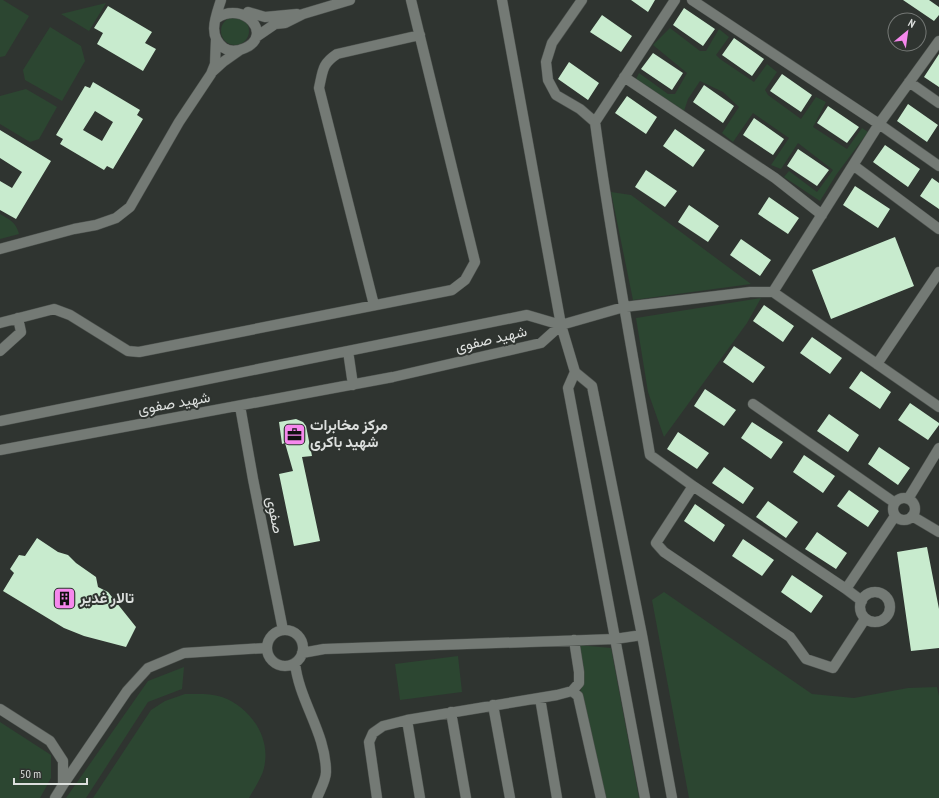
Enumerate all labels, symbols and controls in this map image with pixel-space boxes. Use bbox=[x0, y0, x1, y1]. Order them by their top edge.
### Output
north arrow bbox=[887, 12, 927, 52]
text: N bbox=[906, 16, 918, 31]
street label: شهید صفوی bbox=[453, 321, 529, 357]
street label: شهید صفوی bbox=[136, 387, 212, 419]
place label: مرکز مخابرات شهید باکری bbox=[310, 415, 388, 451]
office icon: مرکز مخابرات شهید باکری bbox=[281, 421, 307, 447]
street label: صفوی bbox=[262, 495, 288, 535]
building icon: تالار غدیر bbox=[51, 585, 77, 611]
place label: تالار غدیر bbox=[79, 588, 134, 607]
scale bar bbox=[14, 760, 87, 786]
text: 50 m bbox=[20, 766, 41, 781]

